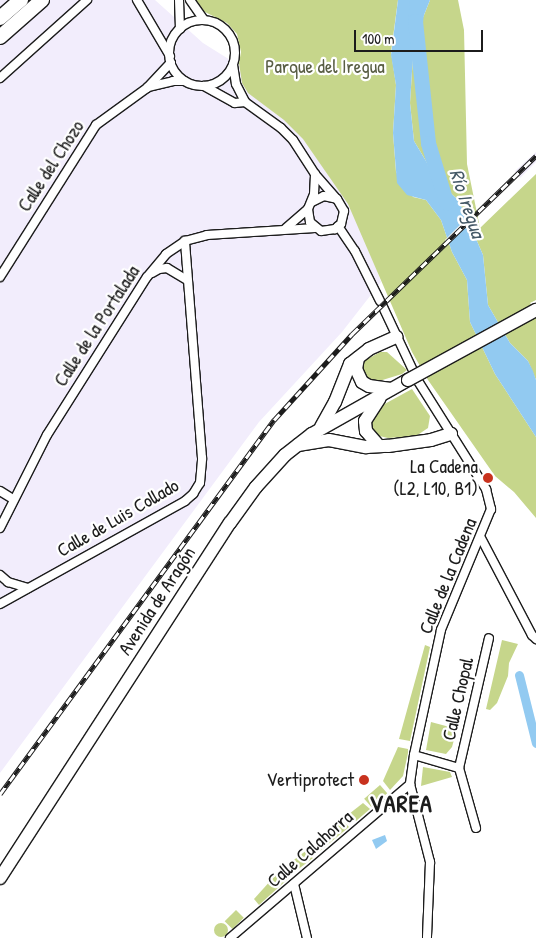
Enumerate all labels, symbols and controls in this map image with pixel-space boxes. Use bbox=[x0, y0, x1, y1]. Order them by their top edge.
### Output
scale bar bbox=[356, 20, 485, 52]
text: 100 m bbox=[362, 28, 395, 49]
park label: Parque del Iregua bbox=[265, 56, 385, 78]
street label: Calle del Chozo bbox=[13, 116, 89, 216]
water label: Río Iregua bbox=[445, 165, 491, 241]
street label: Calle de la Portalada bbox=[49, 261, 145, 391]
place label: La Cadena (L2, L10, B1) bbox=[393, 456, 478, 500]
marker: La Cadena (L2, L10, B1) bbox=[482, 472, 494, 484]
street label: Calle de Luis Collado bbox=[53, 474, 183, 562]
street label: Calle de la Cadena bbox=[414, 515, 482, 637]
street label: Avenida de Aragón bbox=[114, 543, 200, 659]
street label: Calle Chopal bbox=[437, 655, 479, 743]
place label: Vertiprotect bbox=[267, 769, 354, 791]
marker: Vertiprotect bbox=[358, 774, 370, 786]
district label: VAREA bbox=[369, 790, 433, 818]
street label: Calle Calahorra bbox=[262, 806, 358, 892]

